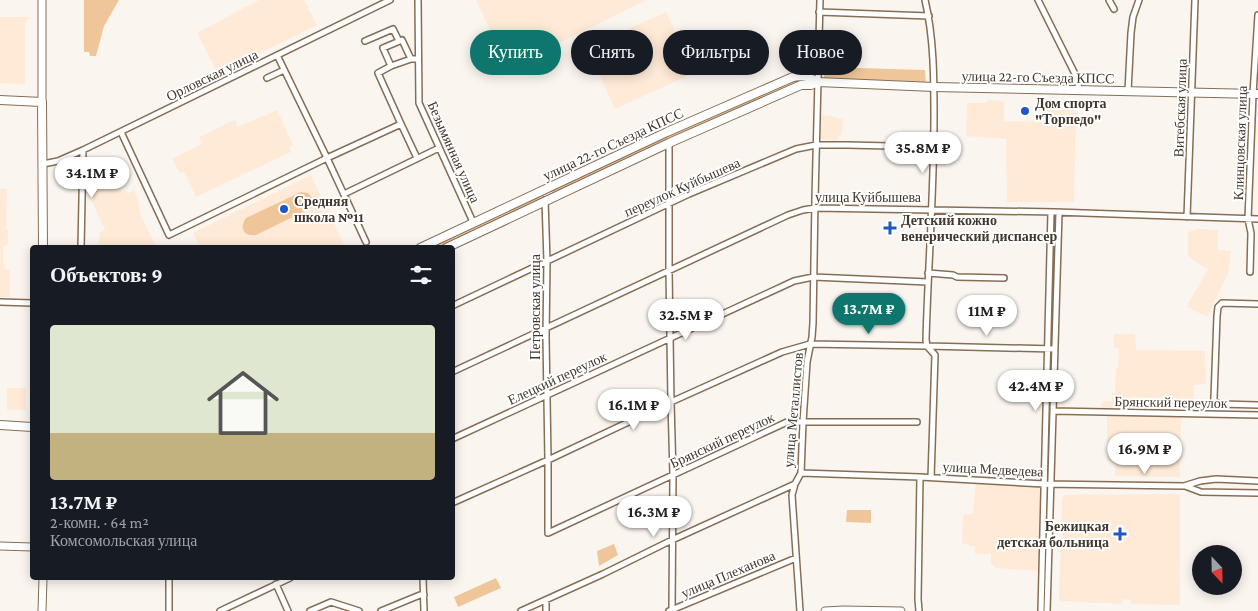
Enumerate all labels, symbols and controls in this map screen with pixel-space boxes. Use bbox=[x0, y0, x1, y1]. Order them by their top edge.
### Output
chip: Купить bbox=[470, 30, 561, 75]
chip: Снять bbox=[571, 30, 653, 75]
chip: Фильтры bbox=[663, 30, 769, 75]
chip: Новое bbox=[779, 30, 862, 75]
street label: Орловская улица bbox=[164, 46, 261, 104]
street label: Витебская улица bbox=[1170, 57, 1190, 158]
street label: улица 22-го Съезда КПСС bbox=[961, 68, 1115, 86]
street label: Клинцовская улица bbox=[1230, 84, 1250, 201]
place label: Дом спорта "Торпедо" bbox=[1035, 95, 1107, 127]
street label: Безымянная улица bbox=[424, 99, 484, 206]
street label: улица 22-го Съезда КПСС bbox=[540, 104, 686, 184]
marker: Дом спорта "Торпедо" bbox=[1019, 105, 1031, 117]
pin: 35.8M ₽ bbox=[877, 132, 969, 174]
text: 35.8M ₽ bbox=[895, 139, 951, 156]
street label: переулок Куйбышева bbox=[622, 154, 743, 220]
pin: 34.1M ₽ bbox=[46, 156, 138, 199]
text: 34.1M ₽ bbox=[66, 164, 118, 181]
street label: улица Куйбышева bbox=[815, 189, 922, 205]
place label: Средняя школа №11 bbox=[294, 193, 364, 225]
marker: Средняя школа №11 bbox=[278, 203, 290, 215]
place label: Детский кожно венерический диспансер bbox=[901, 212, 1057, 244]
marker: Детский кожно венерический диспансер bbox=[883, 221, 897, 235]
street label: Петровская улица bbox=[527, 253, 543, 360]
icon: filters bbox=[407, 261, 435, 289]
text: Объектов: 9 bbox=[50, 263, 163, 287]
pin: 13.7M ₽ bbox=[823, 292, 915, 335]
pin: 11M ₽ bbox=[952, 294, 1022, 337]
pin: 32.5M ₽ bbox=[640, 298, 732, 341]
text: 13.7M ₽ bbox=[843, 300, 895, 317]
text: 11M ₽ bbox=[968, 302, 1006, 319]
text: 32.5M ₽ bbox=[659, 306, 713, 323]
street label: Елецкий переулок bbox=[505, 348, 609, 408]
street label: улица Металлистов bbox=[780, 351, 806, 468]
icon: home bbox=[198, 358, 288, 448]
pin: 42.4M ₽ bbox=[990, 370, 1082, 412]
text: 42.4M ₽ bbox=[1008, 377, 1064, 394]
pin: 16.1M ₽ bbox=[588, 388, 680, 431]
street label: Брянский переулок bbox=[1114, 393, 1228, 411]
text: 16.1M ₽ bbox=[609, 396, 659, 413]
street label: Брянский переулок bbox=[667, 409, 777, 471]
pin: 16.9M ₽ bbox=[1099, 432, 1191, 475]
text: 16.9M ₽ bbox=[1118, 440, 1172, 457]
street label: улица Медведева bbox=[942, 458, 1045, 480]
text: 13.7M ₽ bbox=[50, 490, 117, 514]
pin: 16.3M ₽ bbox=[608, 496, 700, 538]
text: 16.3M ₽ bbox=[628, 503, 680, 520]
text: 2-комн. · 64 m² bbox=[50, 514, 149, 531]
place label: Бежицкая детская больница bbox=[997, 518, 1109, 550]
marker: Бежицкая детская больница bbox=[1113, 527, 1127, 541]
text: Комсомольская улица bbox=[50, 532, 197, 549]
north arrow bbox=[1192, 545, 1242, 595]
map controls bbox=[1192, 545, 1242, 595]
street label: улица Плеханова bbox=[679, 547, 778, 601]

